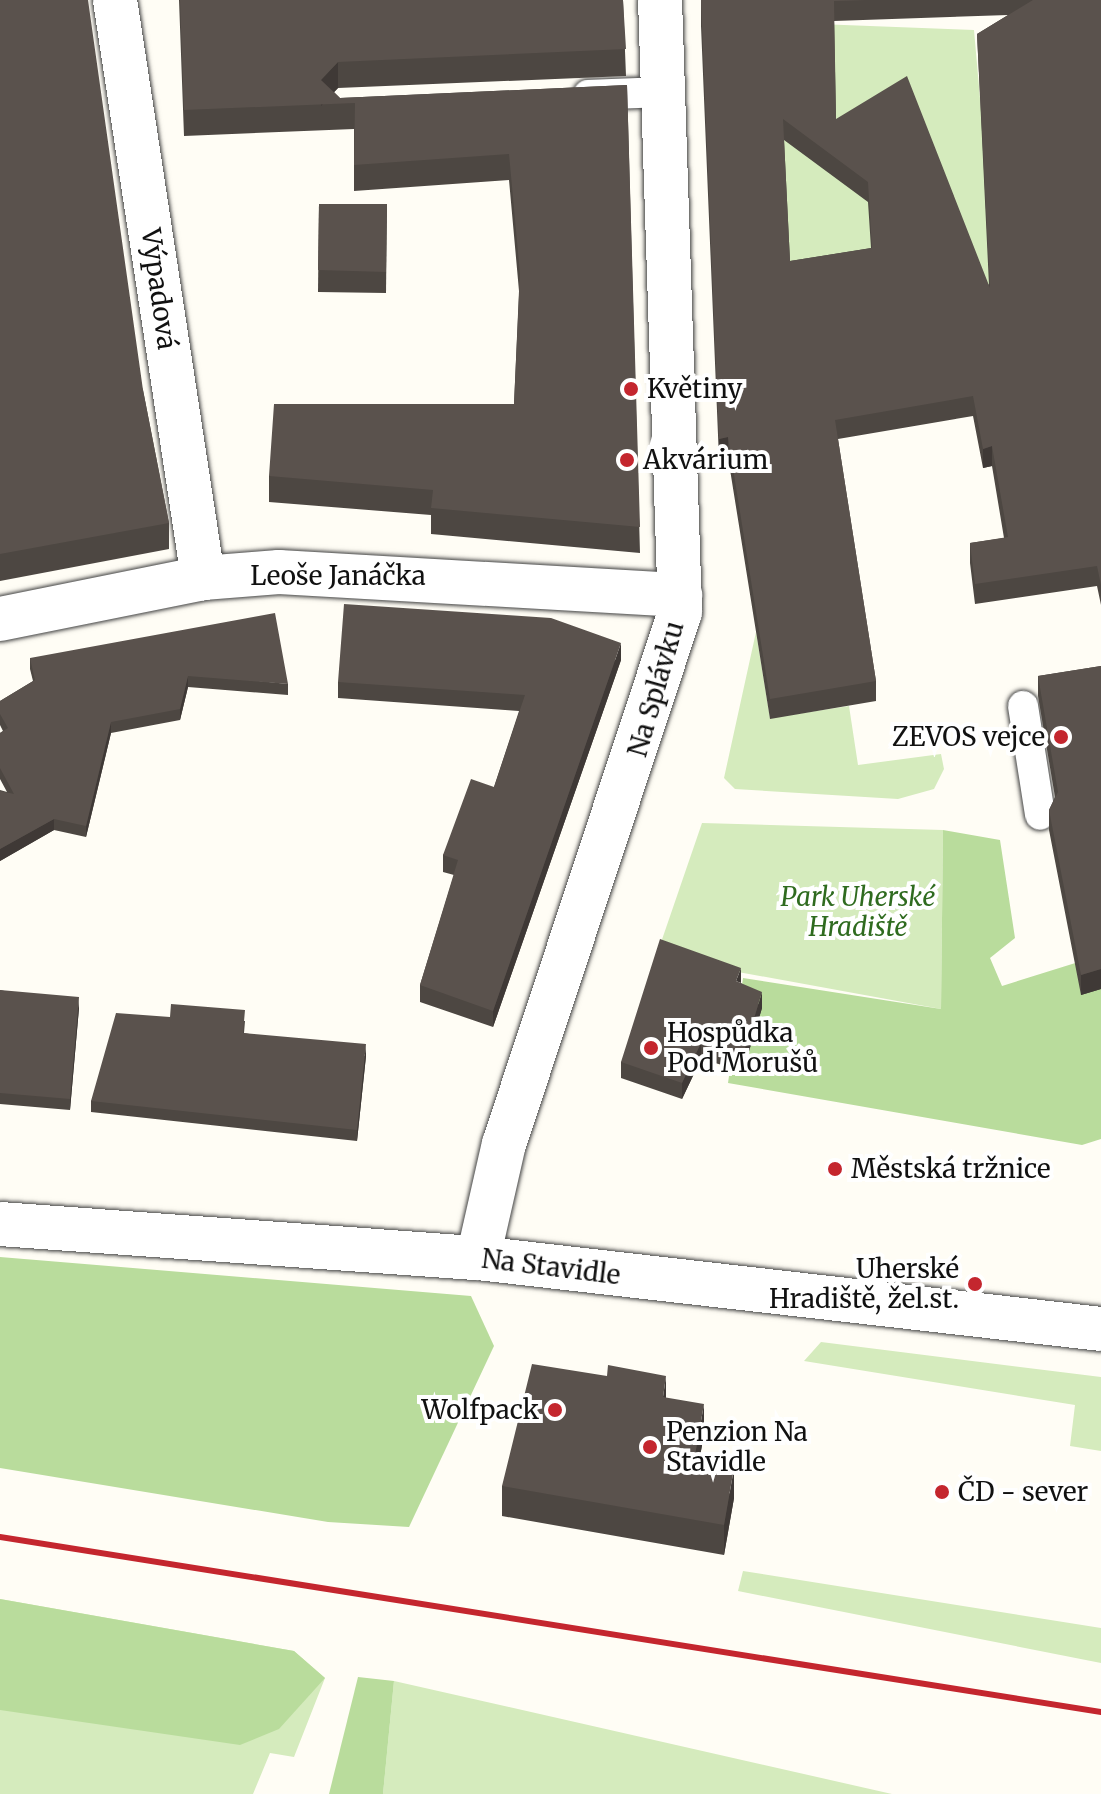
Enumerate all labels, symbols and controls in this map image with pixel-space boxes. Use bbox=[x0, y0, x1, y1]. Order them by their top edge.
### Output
street label: Výpadová bbox=[135, 226, 183, 352]
place label: Květiny bbox=[647, 373, 742, 405]
marker: Květiny bbox=[622, 380, 640, 398]
place label: Akvárium bbox=[643, 444, 768, 476]
marker: Akvárium bbox=[618, 451, 636, 469]
street label: Leoše Janáčka bbox=[250, 560, 426, 592]
street label: Na Splávku bbox=[622, 618, 690, 760]
place label: ZEVOS vejce bbox=[892, 721, 1045, 753]
marker: ZEVOS vejce bbox=[1052, 728, 1070, 746]
park label: Park Uherské Hradiště bbox=[781, 881, 935, 942]
place label: Hospůdka Pod Morušů bbox=[667, 1017, 818, 1078]
marker: Hospůdka Pod Morušů bbox=[642, 1039, 660, 1057]
place label: Městská tržnice bbox=[851, 1153, 1051, 1185]
marker: Městská tržnice bbox=[826, 1160, 844, 1178]
street label: Na Stavidle bbox=[480, 1243, 622, 1291]
place label: Uherské Hradiště, žel.st. bbox=[769, 1253, 959, 1314]
marker: Uherské Hradiště, žel.st. bbox=[966, 1275, 984, 1293]
place label: Wolfpack bbox=[421, 1394, 539, 1426]
marker: Wolfpack bbox=[546, 1401, 564, 1419]
place label: Penzion Na Stavidle bbox=[666, 1416, 808, 1478]
marker: Penzion Na Stavidle bbox=[641, 1438, 659, 1456]
place label: ČD - sever bbox=[958, 1476, 1088, 1508]
marker: ČD - sever bbox=[933, 1483, 951, 1501]

